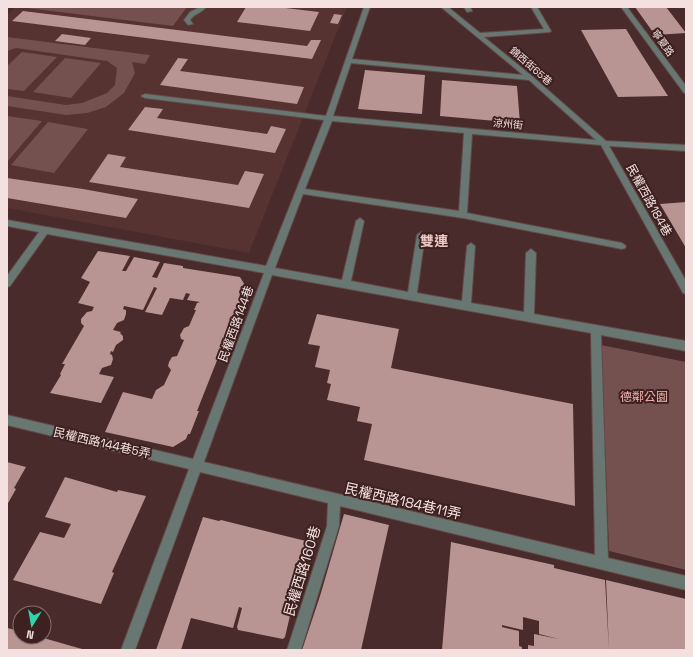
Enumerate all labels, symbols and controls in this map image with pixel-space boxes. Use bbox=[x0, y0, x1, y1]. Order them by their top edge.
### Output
street label: 寧夏路 bbox=[649, 27, 677, 59]
street label: 錦西街65巷 bbox=[507, 44, 555, 88]
street label: 涼州街 bbox=[492, 116, 524, 132]
street label: 民權西路184巷 bbox=[623, 161, 675, 239]
district label: 雙連 bbox=[420, 232, 448, 250]
street label: 民權西路144巷 bbox=[215, 284, 257, 364]
park label: 德鄰公園 bbox=[620, 389, 668, 405]
street label: 民權西路144巷5弄 bbox=[52, 424, 152, 462]
street label: 民權西路184巷11弄 bbox=[343, 479, 463, 523]
street label: 民權西路160巷 bbox=[280, 524, 324, 618]
north arrow bbox=[12, 605, 52, 645]
text: N bbox=[25, 627, 35, 642]

